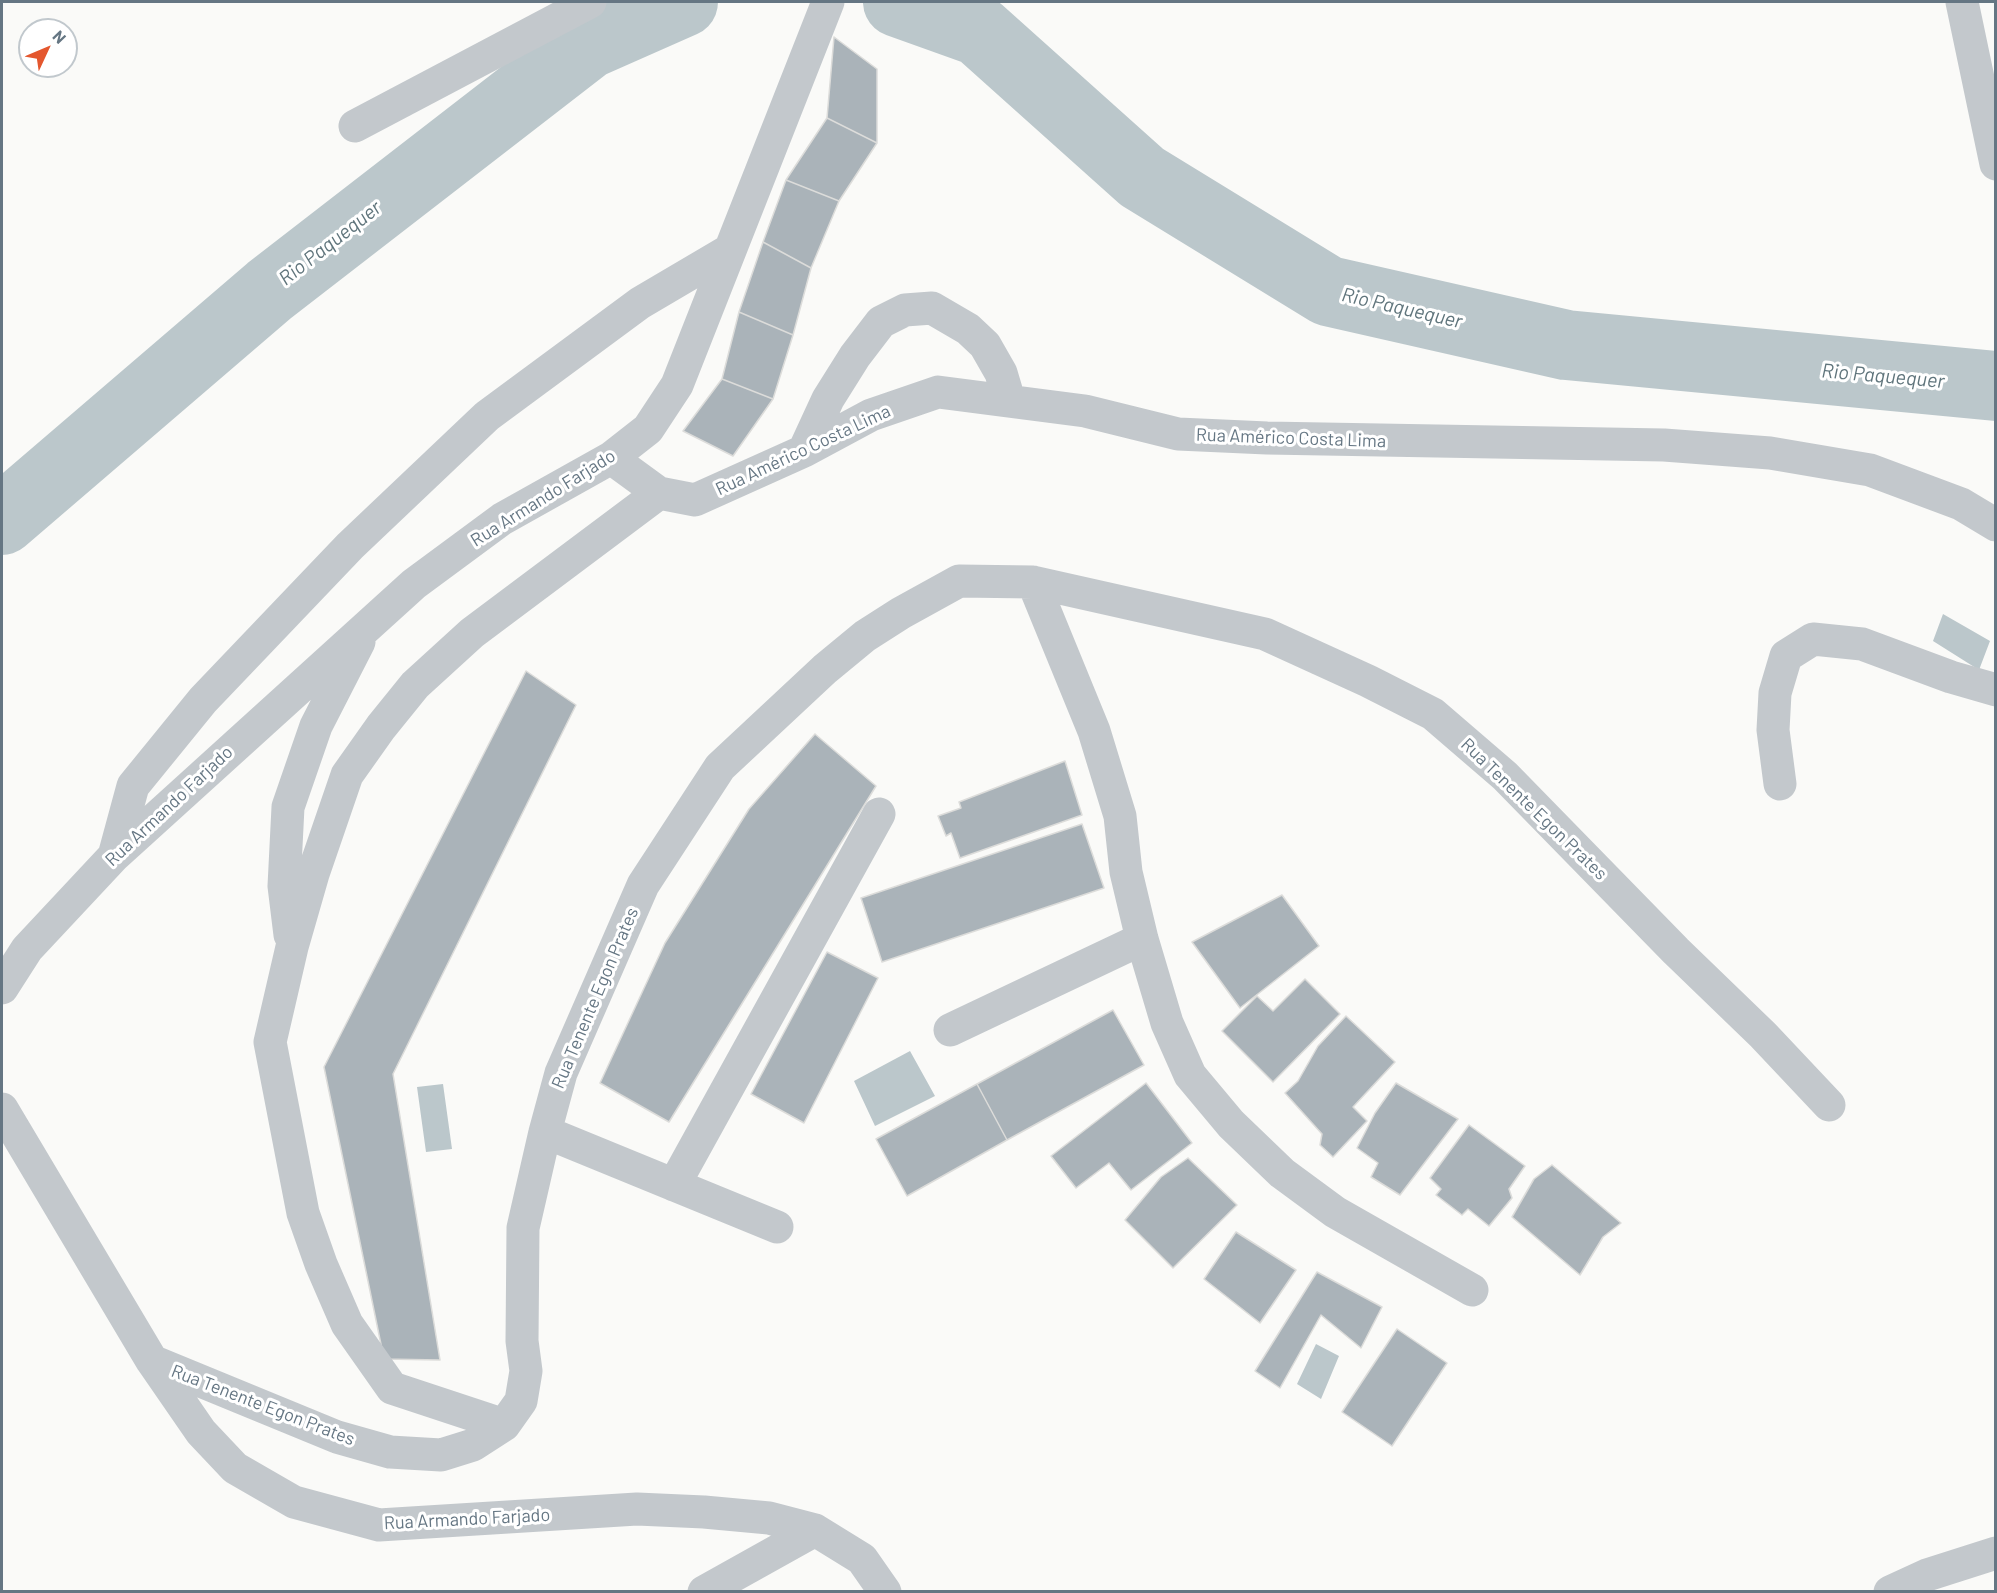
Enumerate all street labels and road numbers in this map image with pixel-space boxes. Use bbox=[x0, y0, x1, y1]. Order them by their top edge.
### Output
street label: Rua Américo Costa Lima bbox=[712, 400, 894, 500]
street label: Rua Américo Costa Lima bbox=[1196, 424, 1386, 452]
street label: Rua Armando Farjado bbox=[467, 445, 619, 551]
street label: Rua Tenente Egon Prates bbox=[1456, 734, 1612, 884]
street label: Rua Armando Farjado bbox=[101, 741, 237, 871]
street label: Rua Tenente Egon Prates bbox=[547, 904, 643, 1092]
street label: Rua Tenente Egon Prates bbox=[168, 1360, 358, 1450]
street label: Rua Armando Farjado bbox=[383, 1504, 551, 1534]

